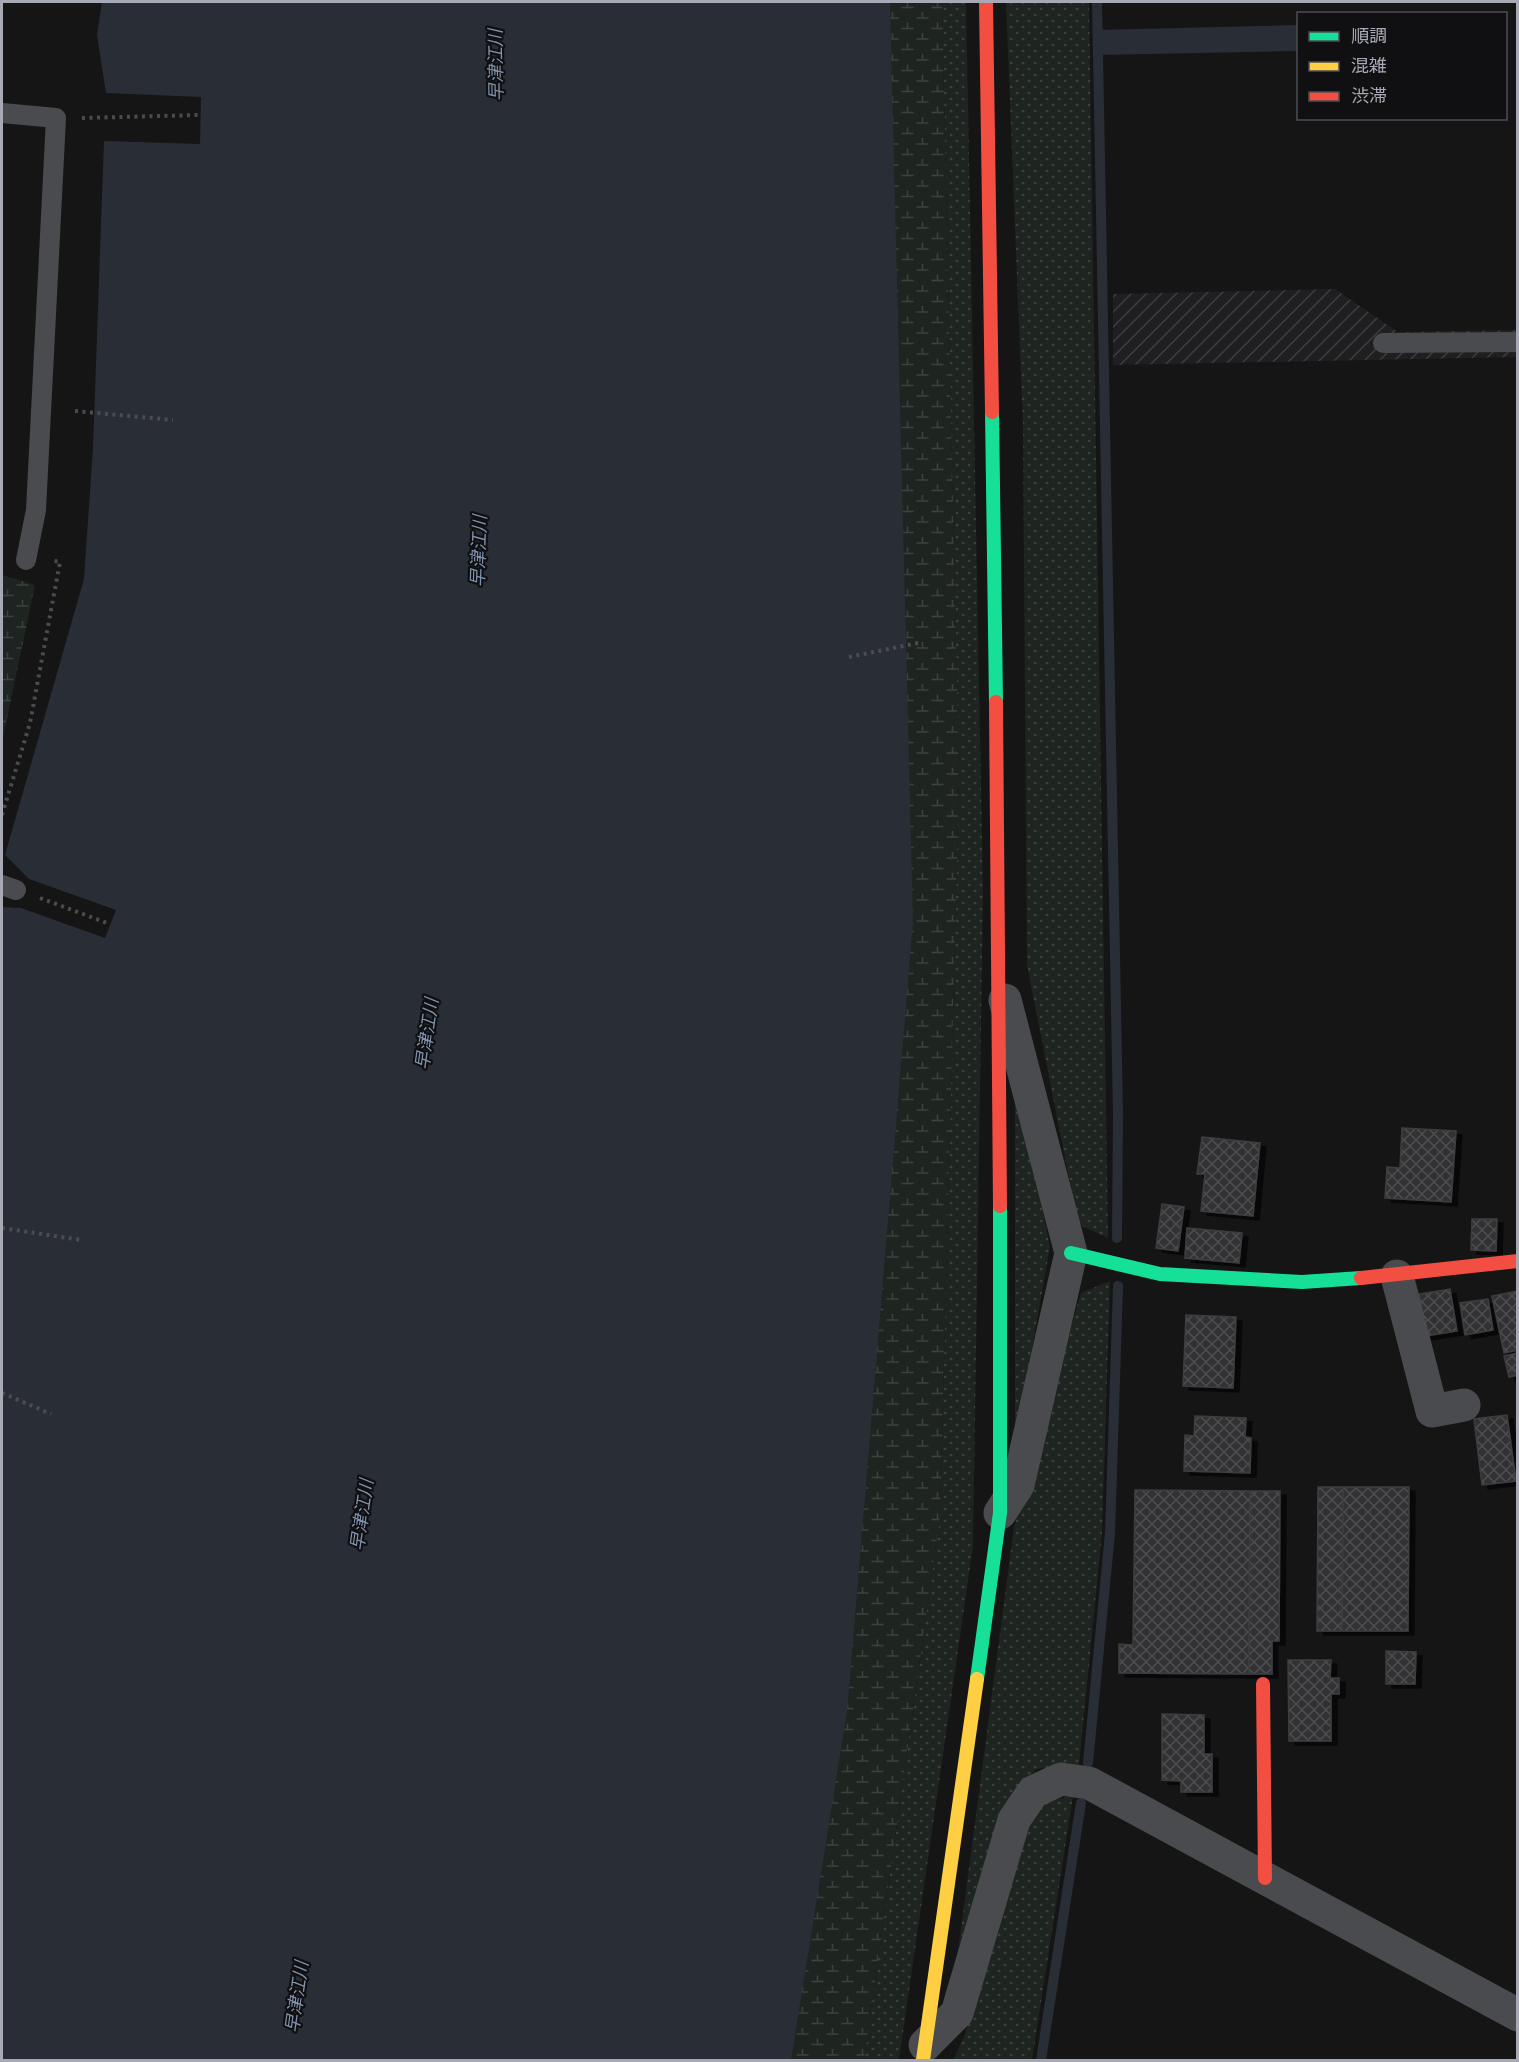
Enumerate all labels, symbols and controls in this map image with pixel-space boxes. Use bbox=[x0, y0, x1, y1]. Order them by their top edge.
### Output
legend bbox=[1297, 12, 1507, 120]
text: 順調 bbox=[1351, 26, 1387, 46]
water label: 早津江川 bbox=[485, 27, 507, 101]
text: 混雑 bbox=[1351, 56, 1387, 76]
text: 渋滞 bbox=[1351, 86, 1387, 106]
water label: 早津江川 bbox=[468, 513, 490, 587]
water label: 早津江川 bbox=[412, 995, 442, 1071]
water label: 早津江川 bbox=[347, 1476, 377, 1552]
water label: 早津江川 bbox=[282, 1958, 312, 2034]

